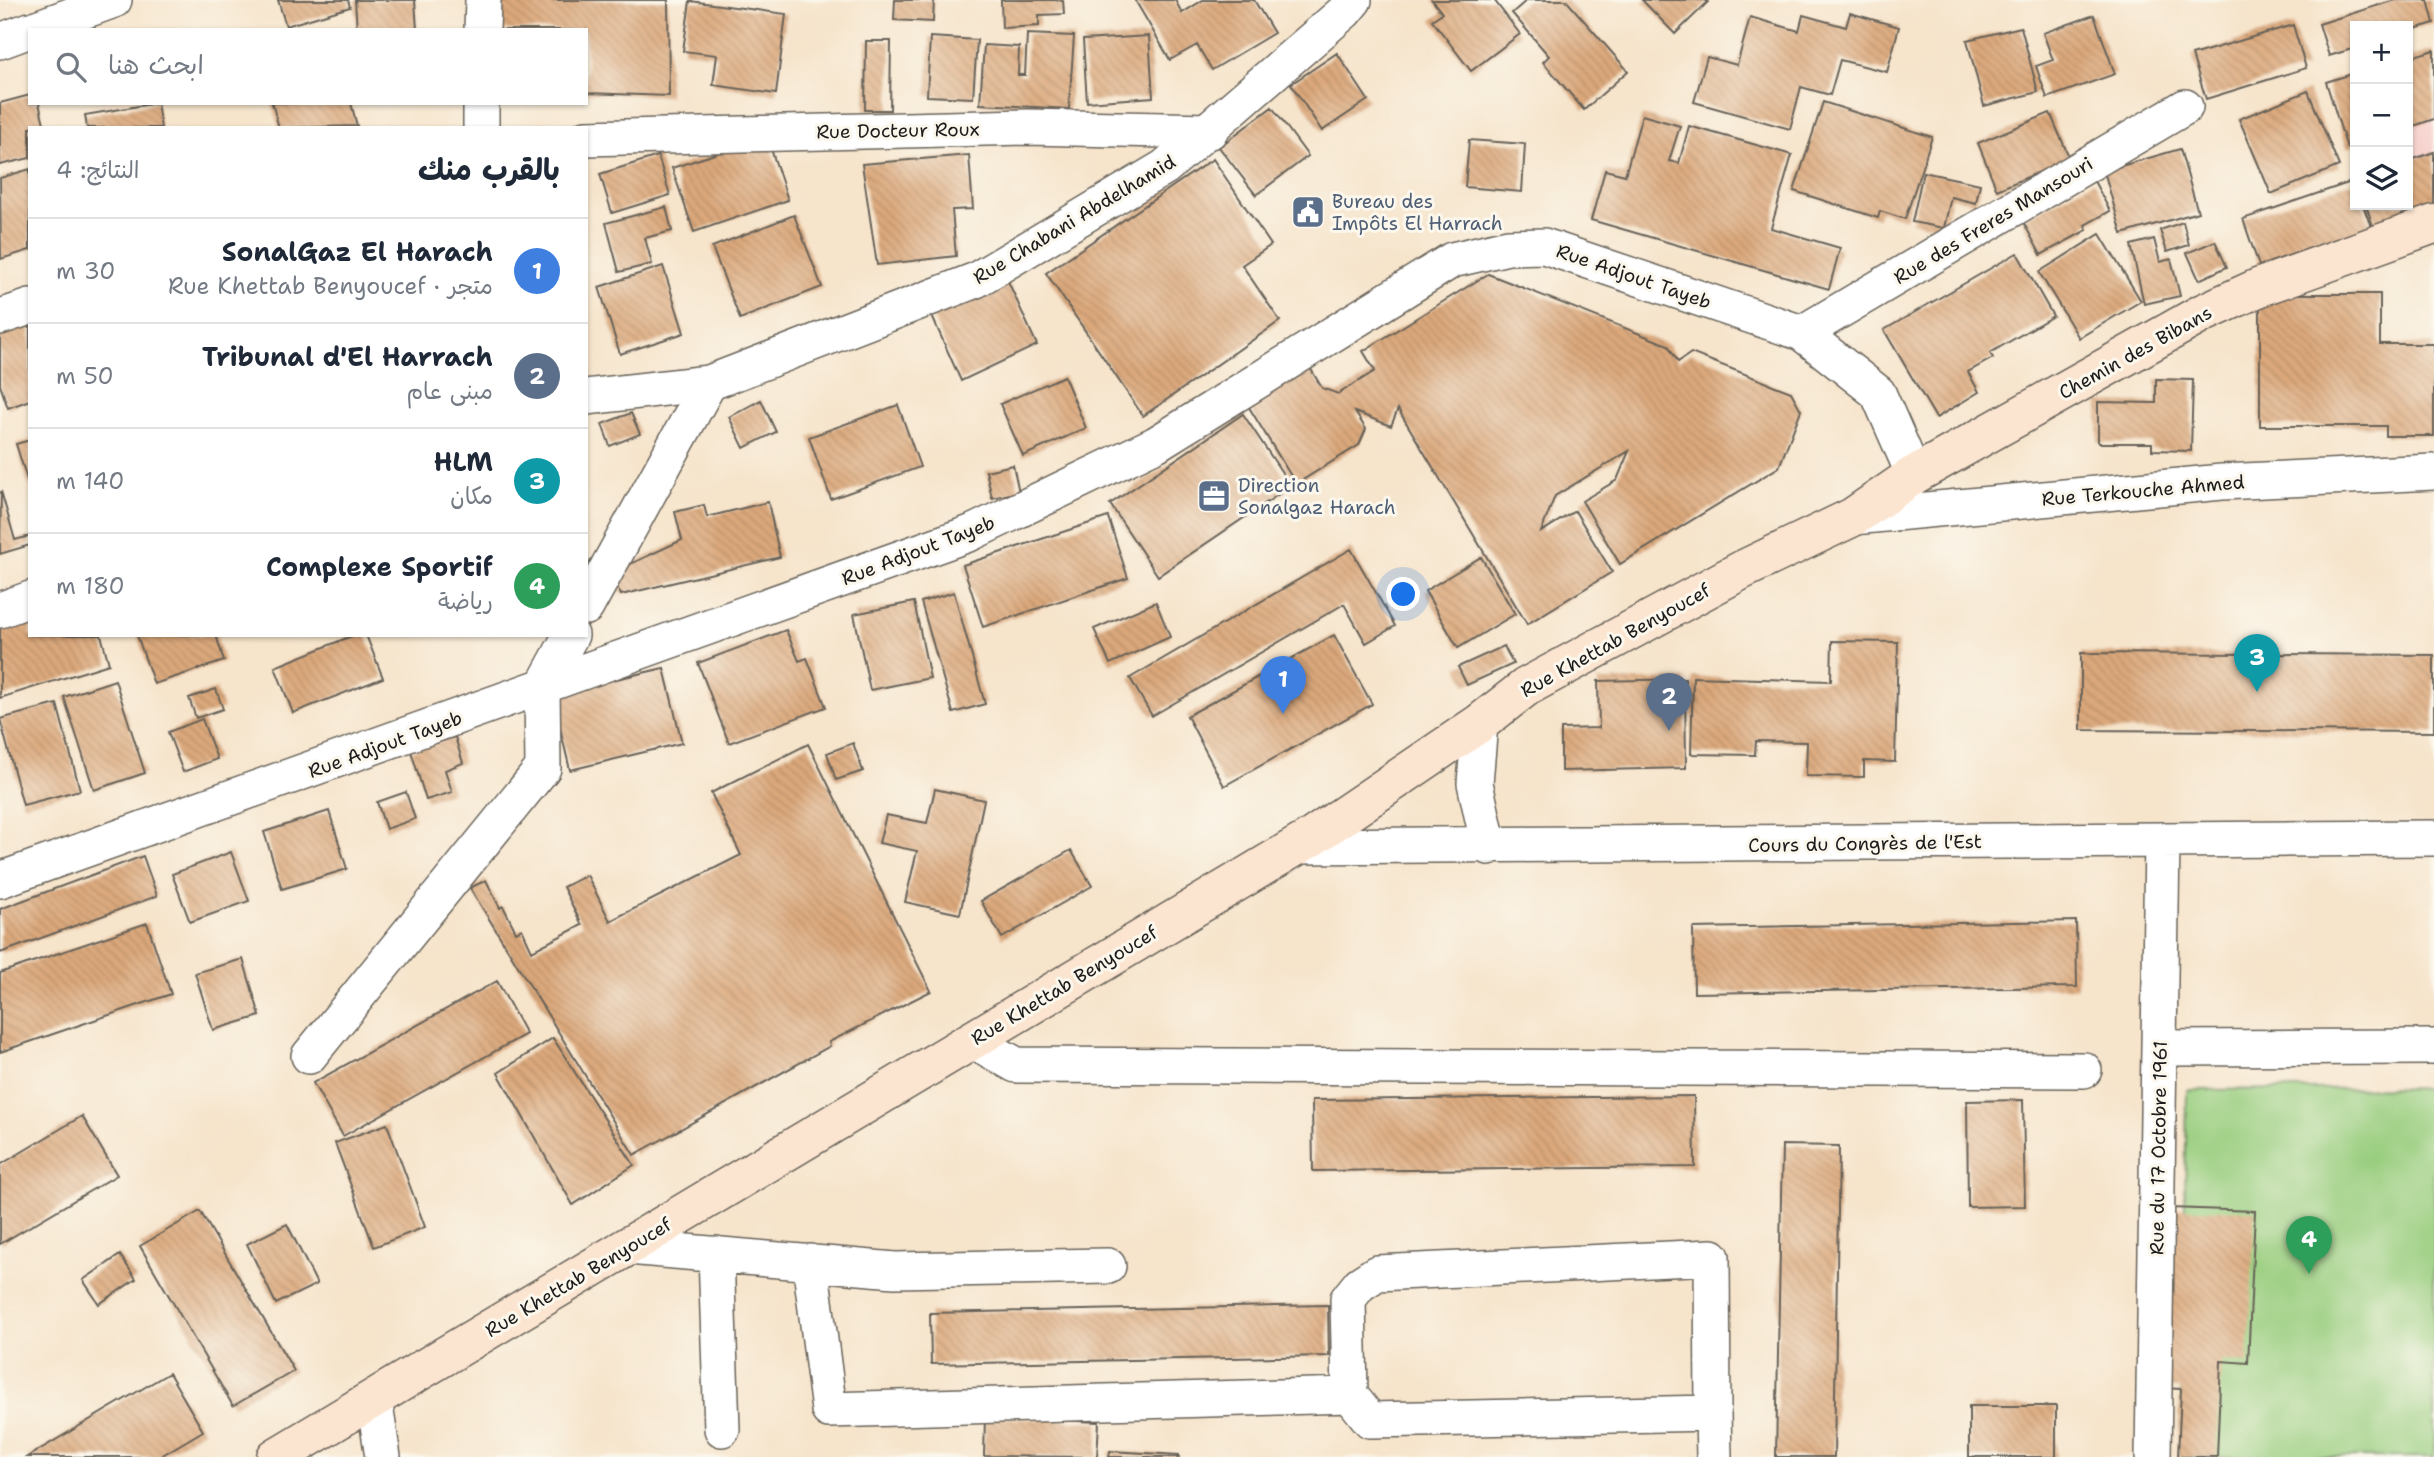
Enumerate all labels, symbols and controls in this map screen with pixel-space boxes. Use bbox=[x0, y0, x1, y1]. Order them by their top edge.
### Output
map controls bbox=[2350, 21, 2413, 210]
button: + bbox=[2350, 21, 2413, 84]
search box bbox=[28, 28, 588, 105]
text: ابحث هنا bbox=[108, 47, 204, 82]
icon: search bbox=[52, 48, 90, 86]
button: − bbox=[2350, 84, 2413, 147]
street label: Rue Docteur Roux bbox=[816, 117, 980, 144]
button: layers bbox=[2350, 147, 2413, 210]
text: بالقرب منك bbox=[418, 149, 560, 190]
street label: Rue Chabani Abdelhamid bbox=[968, 149, 1180, 290]
street label: Rue des Freres Mansouri bbox=[1889, 151, 2097, 290]
text: النتائج: 4 bbox=[56, 155, 139, 185]
place label: Bureau des Impôts El Harrach bbox=[1332, 189, 1503, 236]
public building icon: Bureau des Impôts El Harrach bbox=[1289, 193, 1327, 231]
text: SonalGaz El Harach bbox=[222, 234, 493, 269]
street label: Rue Adjout Tayeb bbox=[1553, 238, 1715, 315]
text: 30 m bbox=[56, 256, 115, 286]
text: 1 bbox=[532, 256, 542, 286]
text: متجر · Rue Khettab Benyoucef bbox=[168, 271, 493, 301]
street label: Chemin des Bibans bbox=[2054, 300, 2216, 405]
text: Tribunal d'El Harrach bbox=[202, 339, 493, 374]
text: 50 m bbox=[56, 361, 114, 391]
text: 2 bbox=[529, 361, 545, 391]
text: مبنى عام bbox=[406, 376, 493, 406]
text: HLM bbox=[434, 444, 493, 479]
text: 140 m bbox=[56, 466, 124, 496]
text: 3 bbox=[529, 466, 545, 496]
street label: Rue Terkouche Ahmed bbox=[2041, 469, 2246, 512]
place label: Direction Sonalgaz Harach bbox=[1238, 473, 1396, 520]
office icon: Direction Sonalgaz Harach bbox=[1195, 477, 1233, 515]
text: مكان bbox=[450, 481, 493, 511]
street label: Rue Adjout Tayeb bbox=[838, 510, 998, 591]
text: Complexe Sportif bbox=[266, 549, 493, 584]
text: 180 m bbox=[56, 571, 125, 601]
text: 4 bbox=[529, 571, 545, 601]
your location bbox=[1386, 577, 1420, 611]
street label: Rue Khettab Benyoucef bbox=[1516, 577, 1715, 703]
text: رياضة bbox=[438, 586, 493, 616]
pin: 3 bbox=[2234, 634, 2280, 692]
pin: 1 bbox=[1260, 656, 1306, 714]
pin: 2 bbox=[1646, 673, 1692, 731]
street label: Rue Adjout Tayeb bbox=[305, 705, 466, 784]
street label: Cours du Congrès de l'Est bbox=[1748, 829, 1982, 858]
street label: Rue Khettab Benyoucef bbox=[967, 919, 1163, 1051]
street label: Rue du 17 Octobre 1961 bbox=[2144, 1041, 2173, 1255]
street label: Rue Khettab Benyoucef bbox=[481, 1211, 677, 1343]
pin: 4 bbox=[2286, 1216, 2332, 1274]

